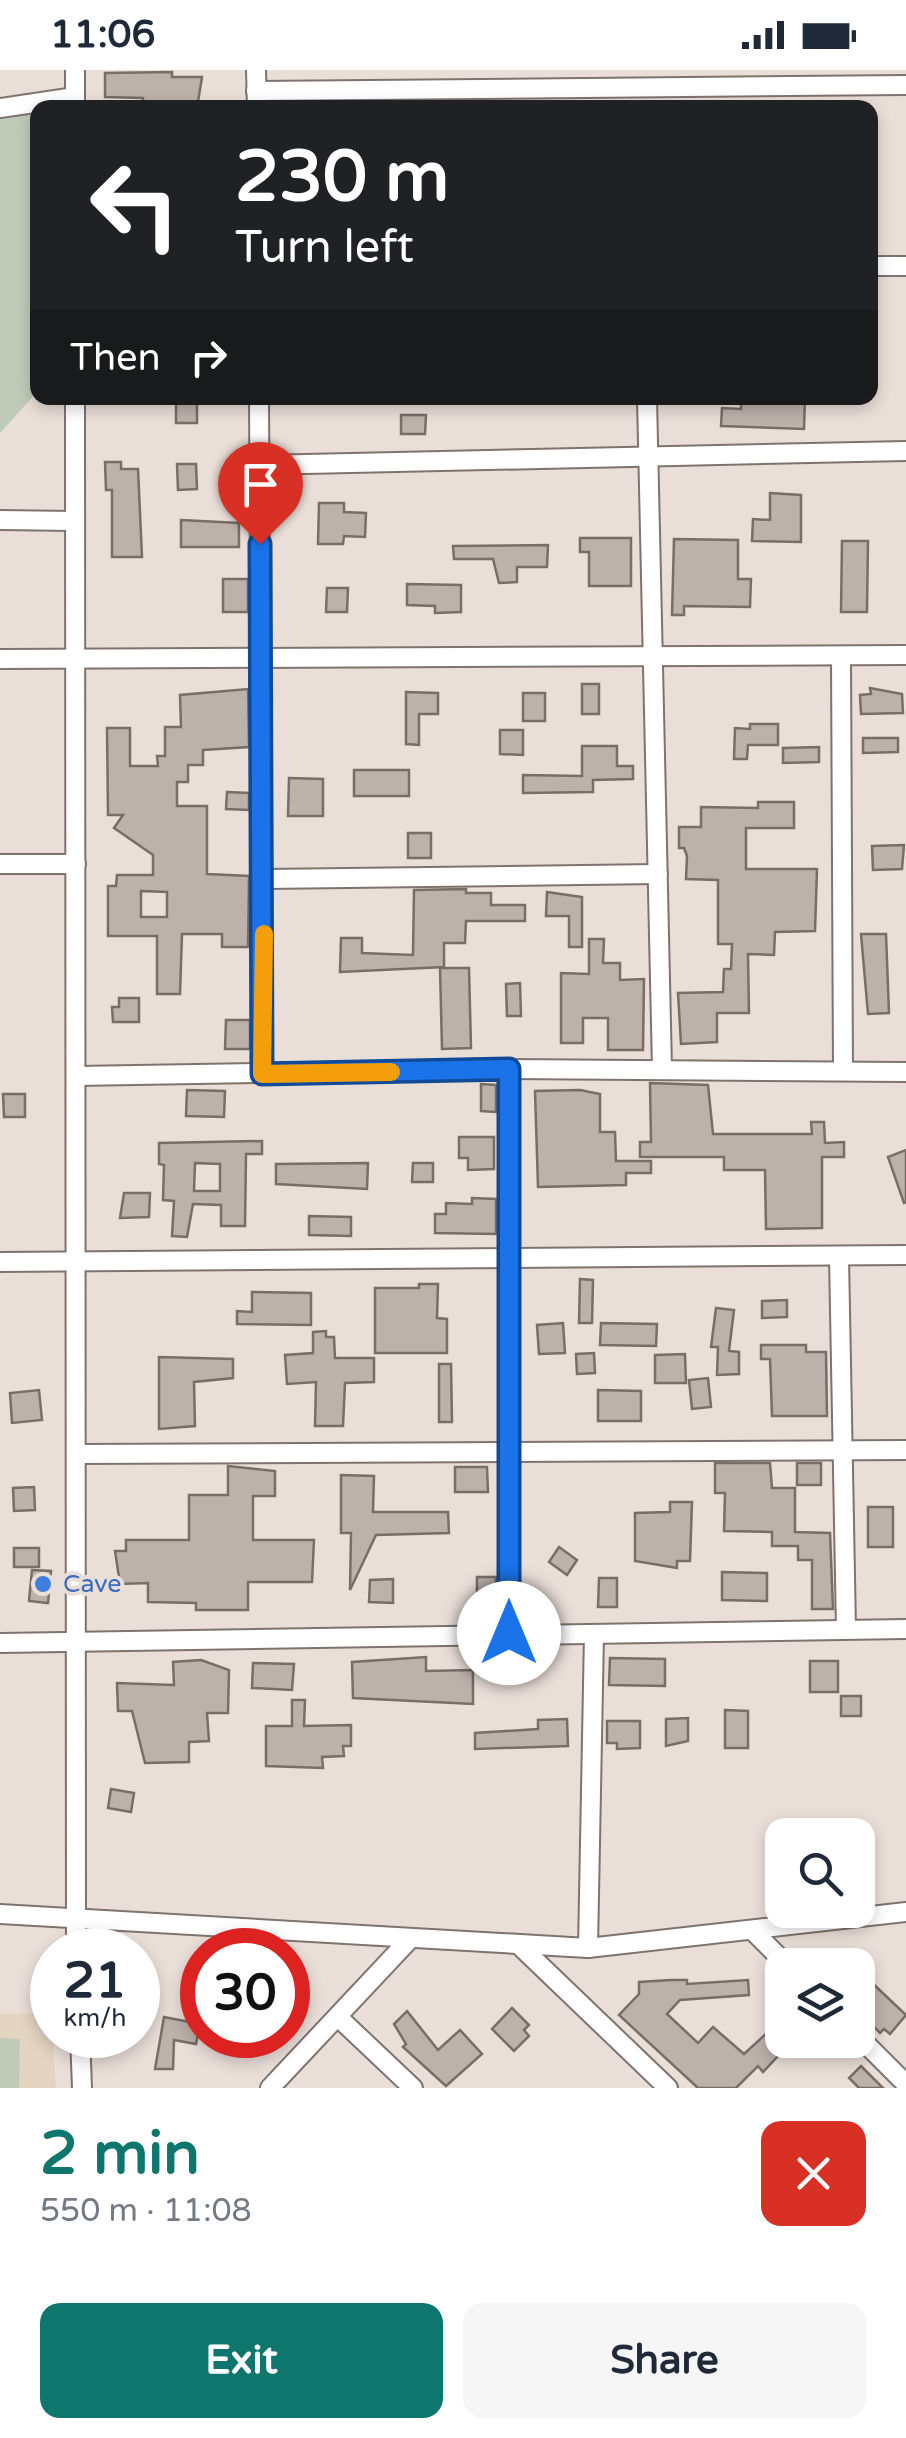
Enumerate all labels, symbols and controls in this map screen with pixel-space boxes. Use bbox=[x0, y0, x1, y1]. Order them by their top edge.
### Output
text: 11:06 bbox=[50, 12, 155, 58]
text: 230 m bbox=[235, 136, 449, 220]
icon: left bbox=[70, 140, 200, 270]
text: Turn left bbox=[235, 221, 414, 275]
icon: right bbox=[181, 330, 236, 385]
text: Then bbox=[70, 335, 161, 381]
pin bbox=[218, 442, 303, 545]
icon: arrive bbox=[233, 457, 288, 512]
place label: Cave bbox=[63, 1569, 121, 1599]
marker: Cave bbox=[32, 1573, 54, 1595]
position arrow bbox=[457, 1581, 561, 1685]
map controls bbox=[765, 1818, 875, 2058]
button: search bbox=[765, 1818, 875, 1928]
speed limit sign: 30 bbox=[180, 1928, 310, 2058]
button: layers bbox=[765, 1948, 875, 2058]
text: 21 bbox=[64, 1951, 126, 2011]
text: km/h bbox=[64, 2003, 126, 2033]
text: 2 min bbox=[40, 2118, 200, 2190]
button: close bbox=[761, 2121, 866, 2226]
text: 550 m · 11:08 bbox=[40, 2192, 252, 2230]
button: Exit bbox=[40, 2303, 443, 2418]
button: Share bbox=[463, 2303, 866, 2418]

